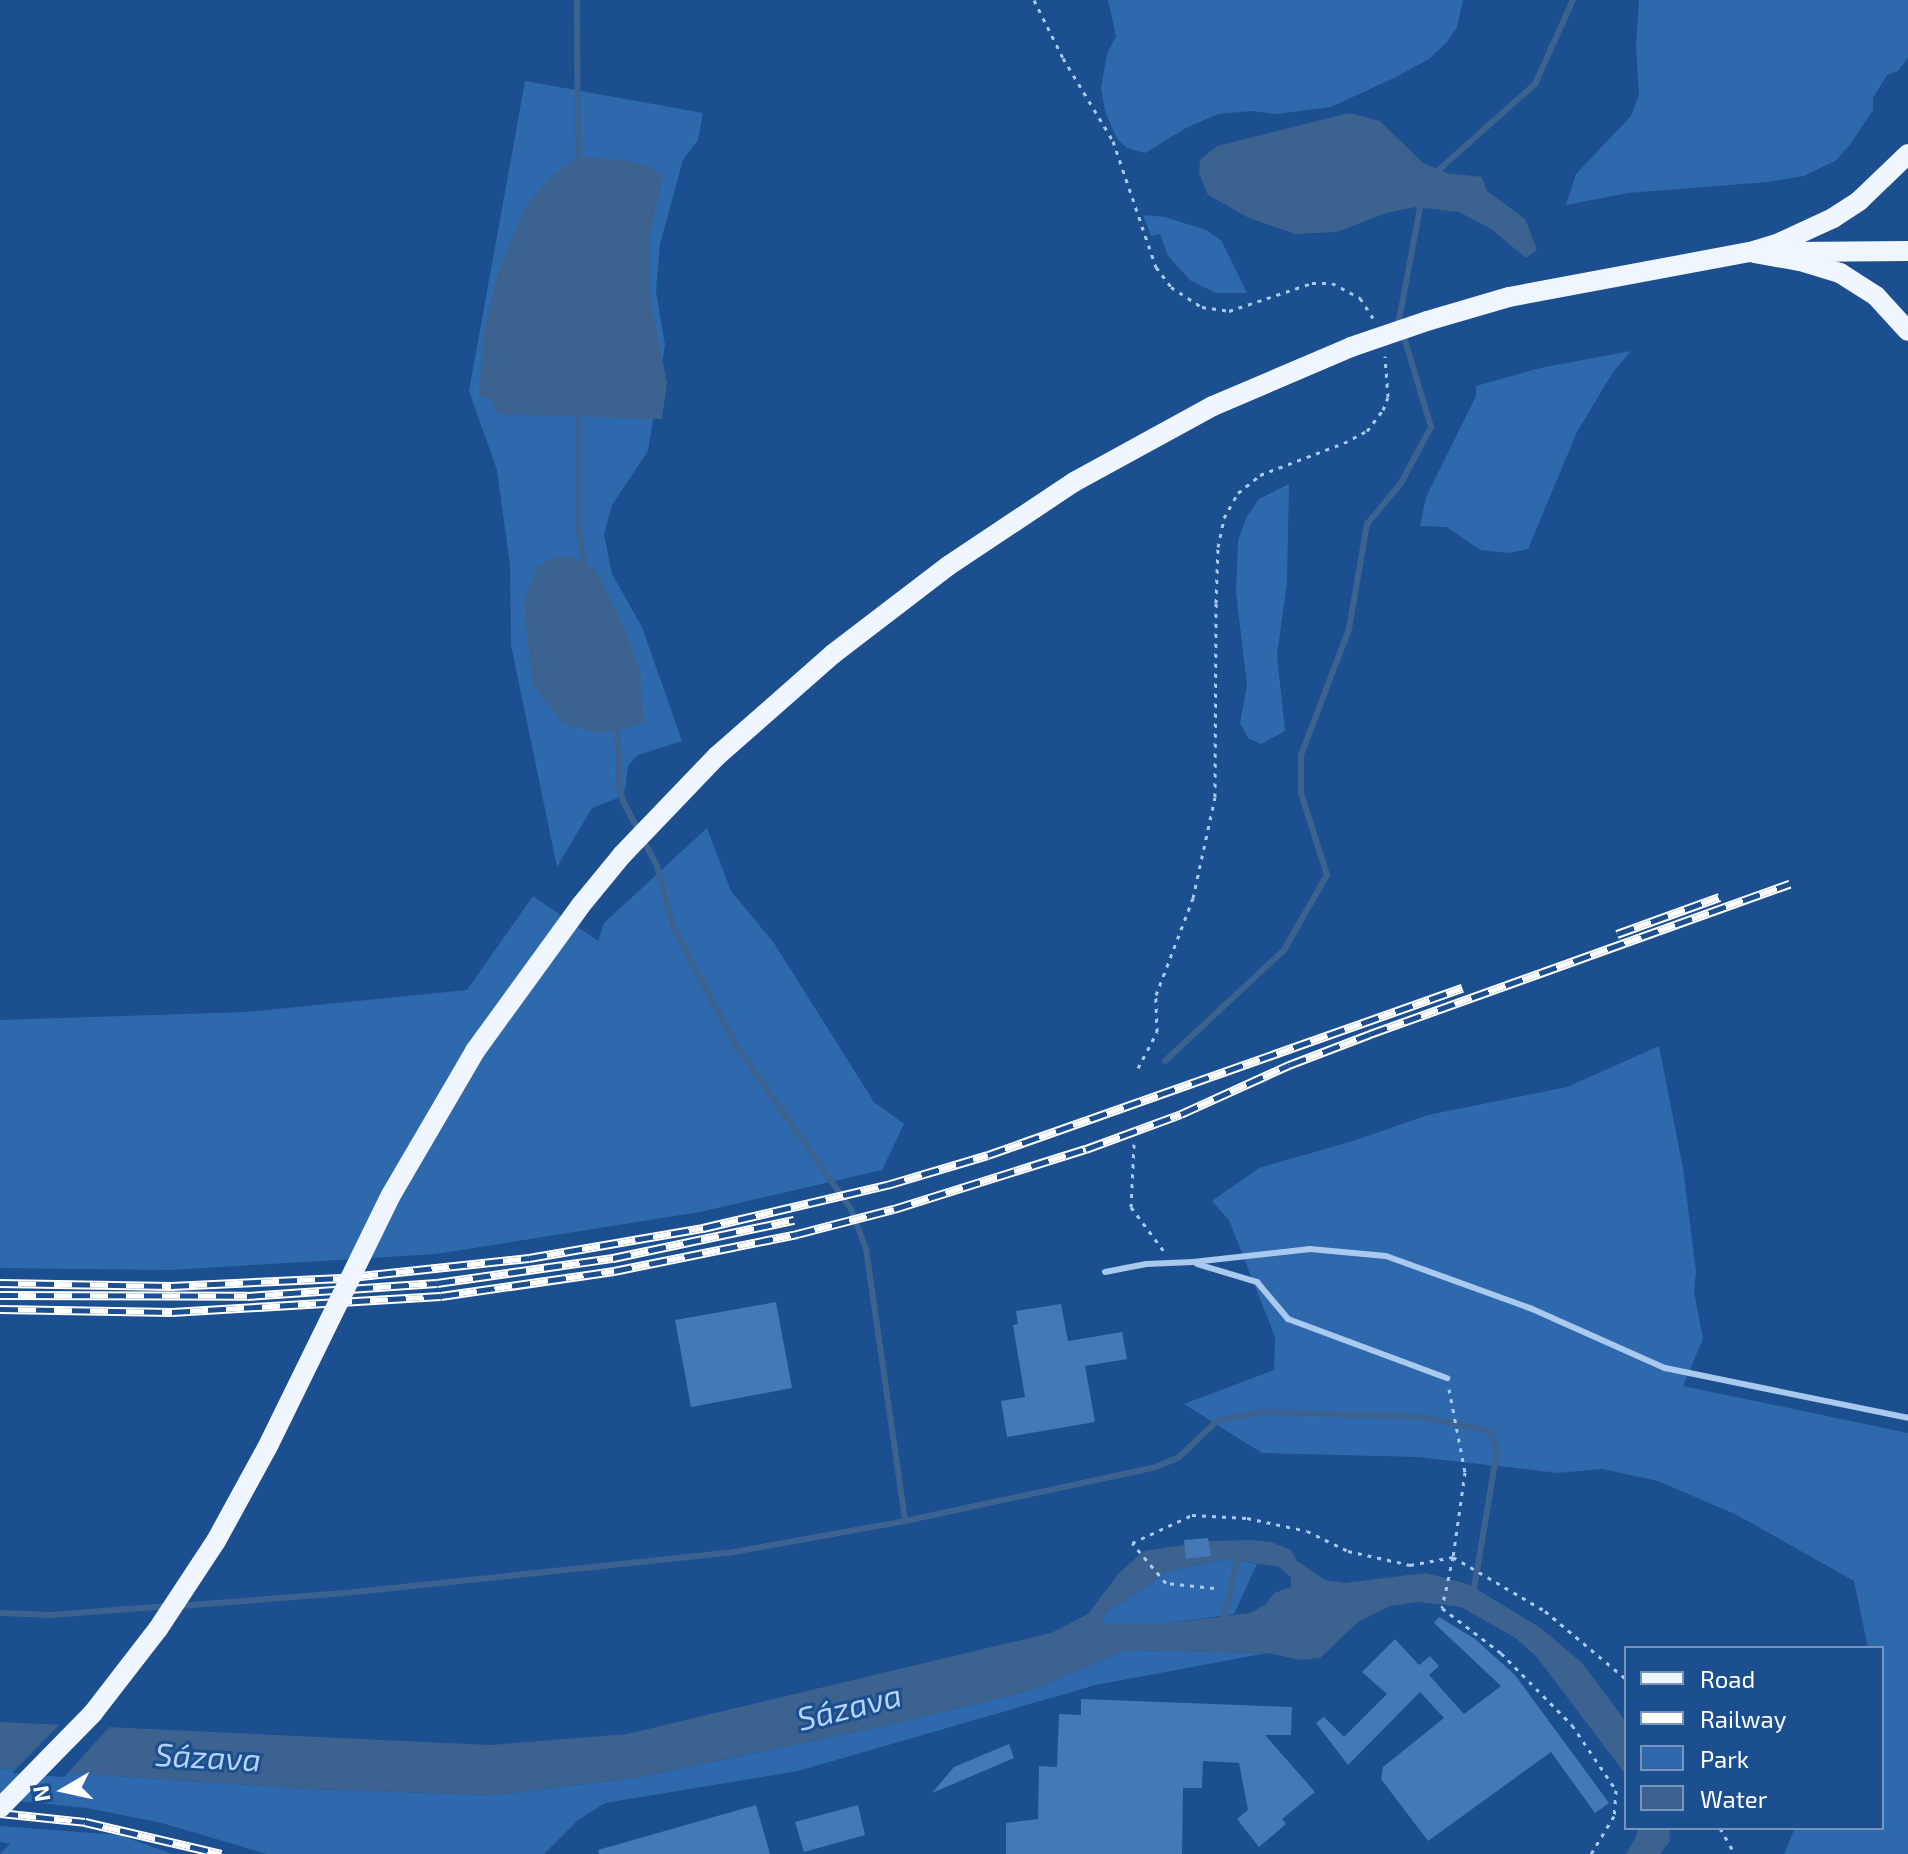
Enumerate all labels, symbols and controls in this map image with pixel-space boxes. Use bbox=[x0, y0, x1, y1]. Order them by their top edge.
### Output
legend bbox=[1624, 1646, 1884, 1830]
text: Road bbox=[1700, 1664, 1755, 1693]
water label: Sázava bbox=[793, 1675, 905, 1737]
text: Railway bbox=[1700, 1704, 1786, 1733]
water label: Sázava bbox=[154, 1734, 262, 1778]
text: Park bbox=[1700, 1744, 1749, 1773]
north arrow bbox=[24, 1750, 104, 1830]
text: N bbox=[26, 1784, 54, 1804]
text: Water bbox=[1700, 1784, 1767, 1813]

